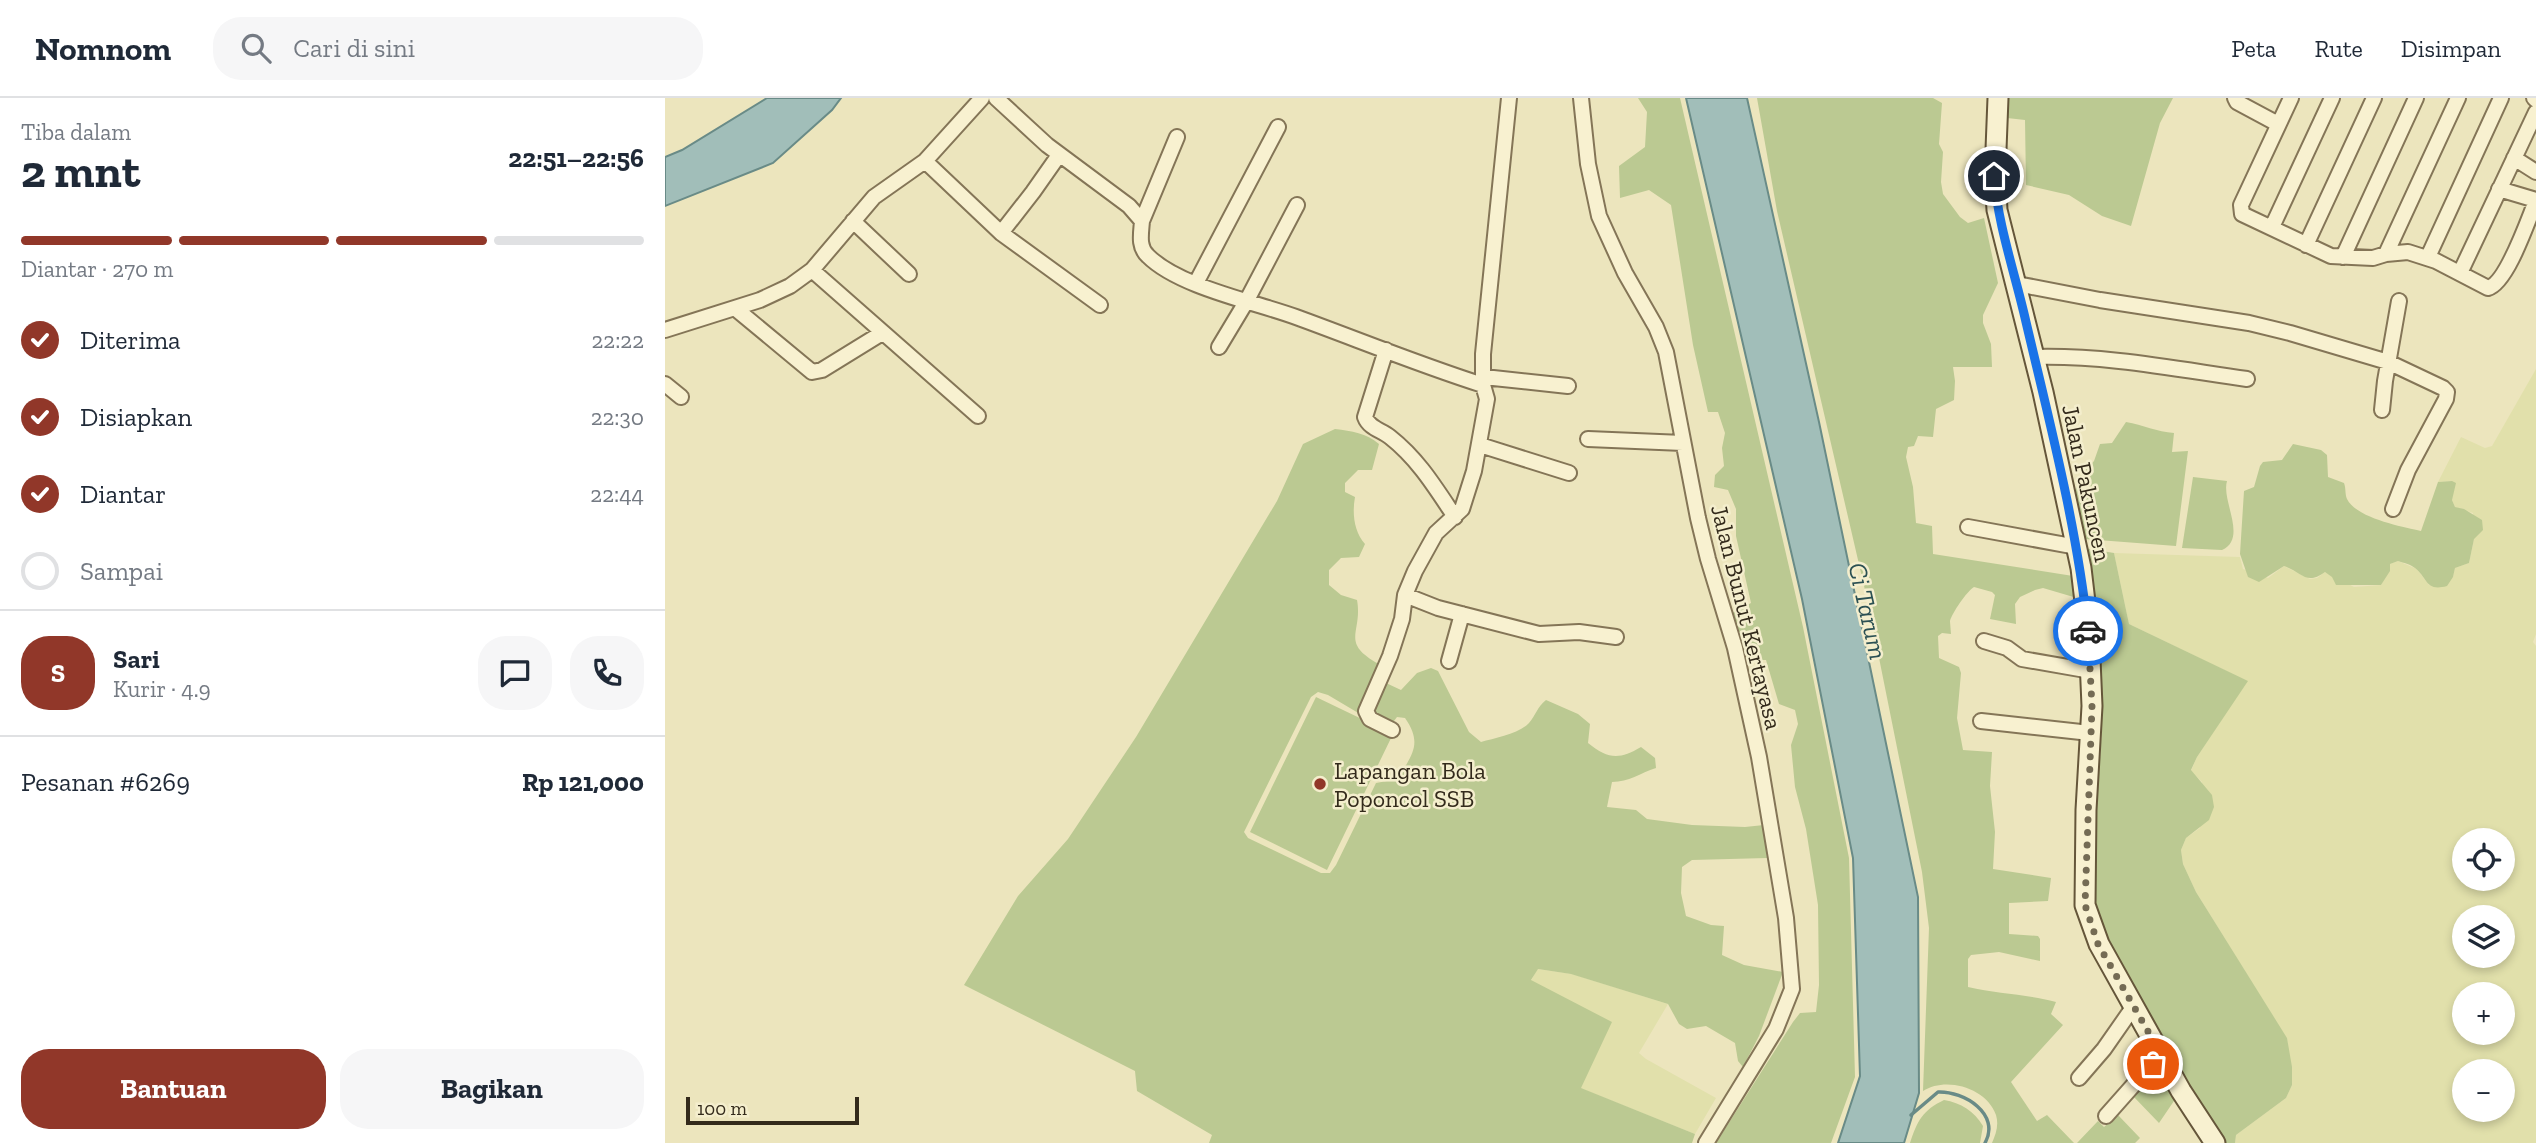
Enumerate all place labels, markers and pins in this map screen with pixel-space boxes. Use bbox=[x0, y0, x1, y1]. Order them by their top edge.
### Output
pin bbox=[1964, 146, 2024, 206]
place label: Lapangan Bola Poponcol SSB bbox=[1334, 756, 1486, 813]
marker: Lapangan Bola Poponcol SSB bbox=[1312, 776, 1328, 792]
pin bbox=[2123, 1034, 2183, 1094]

